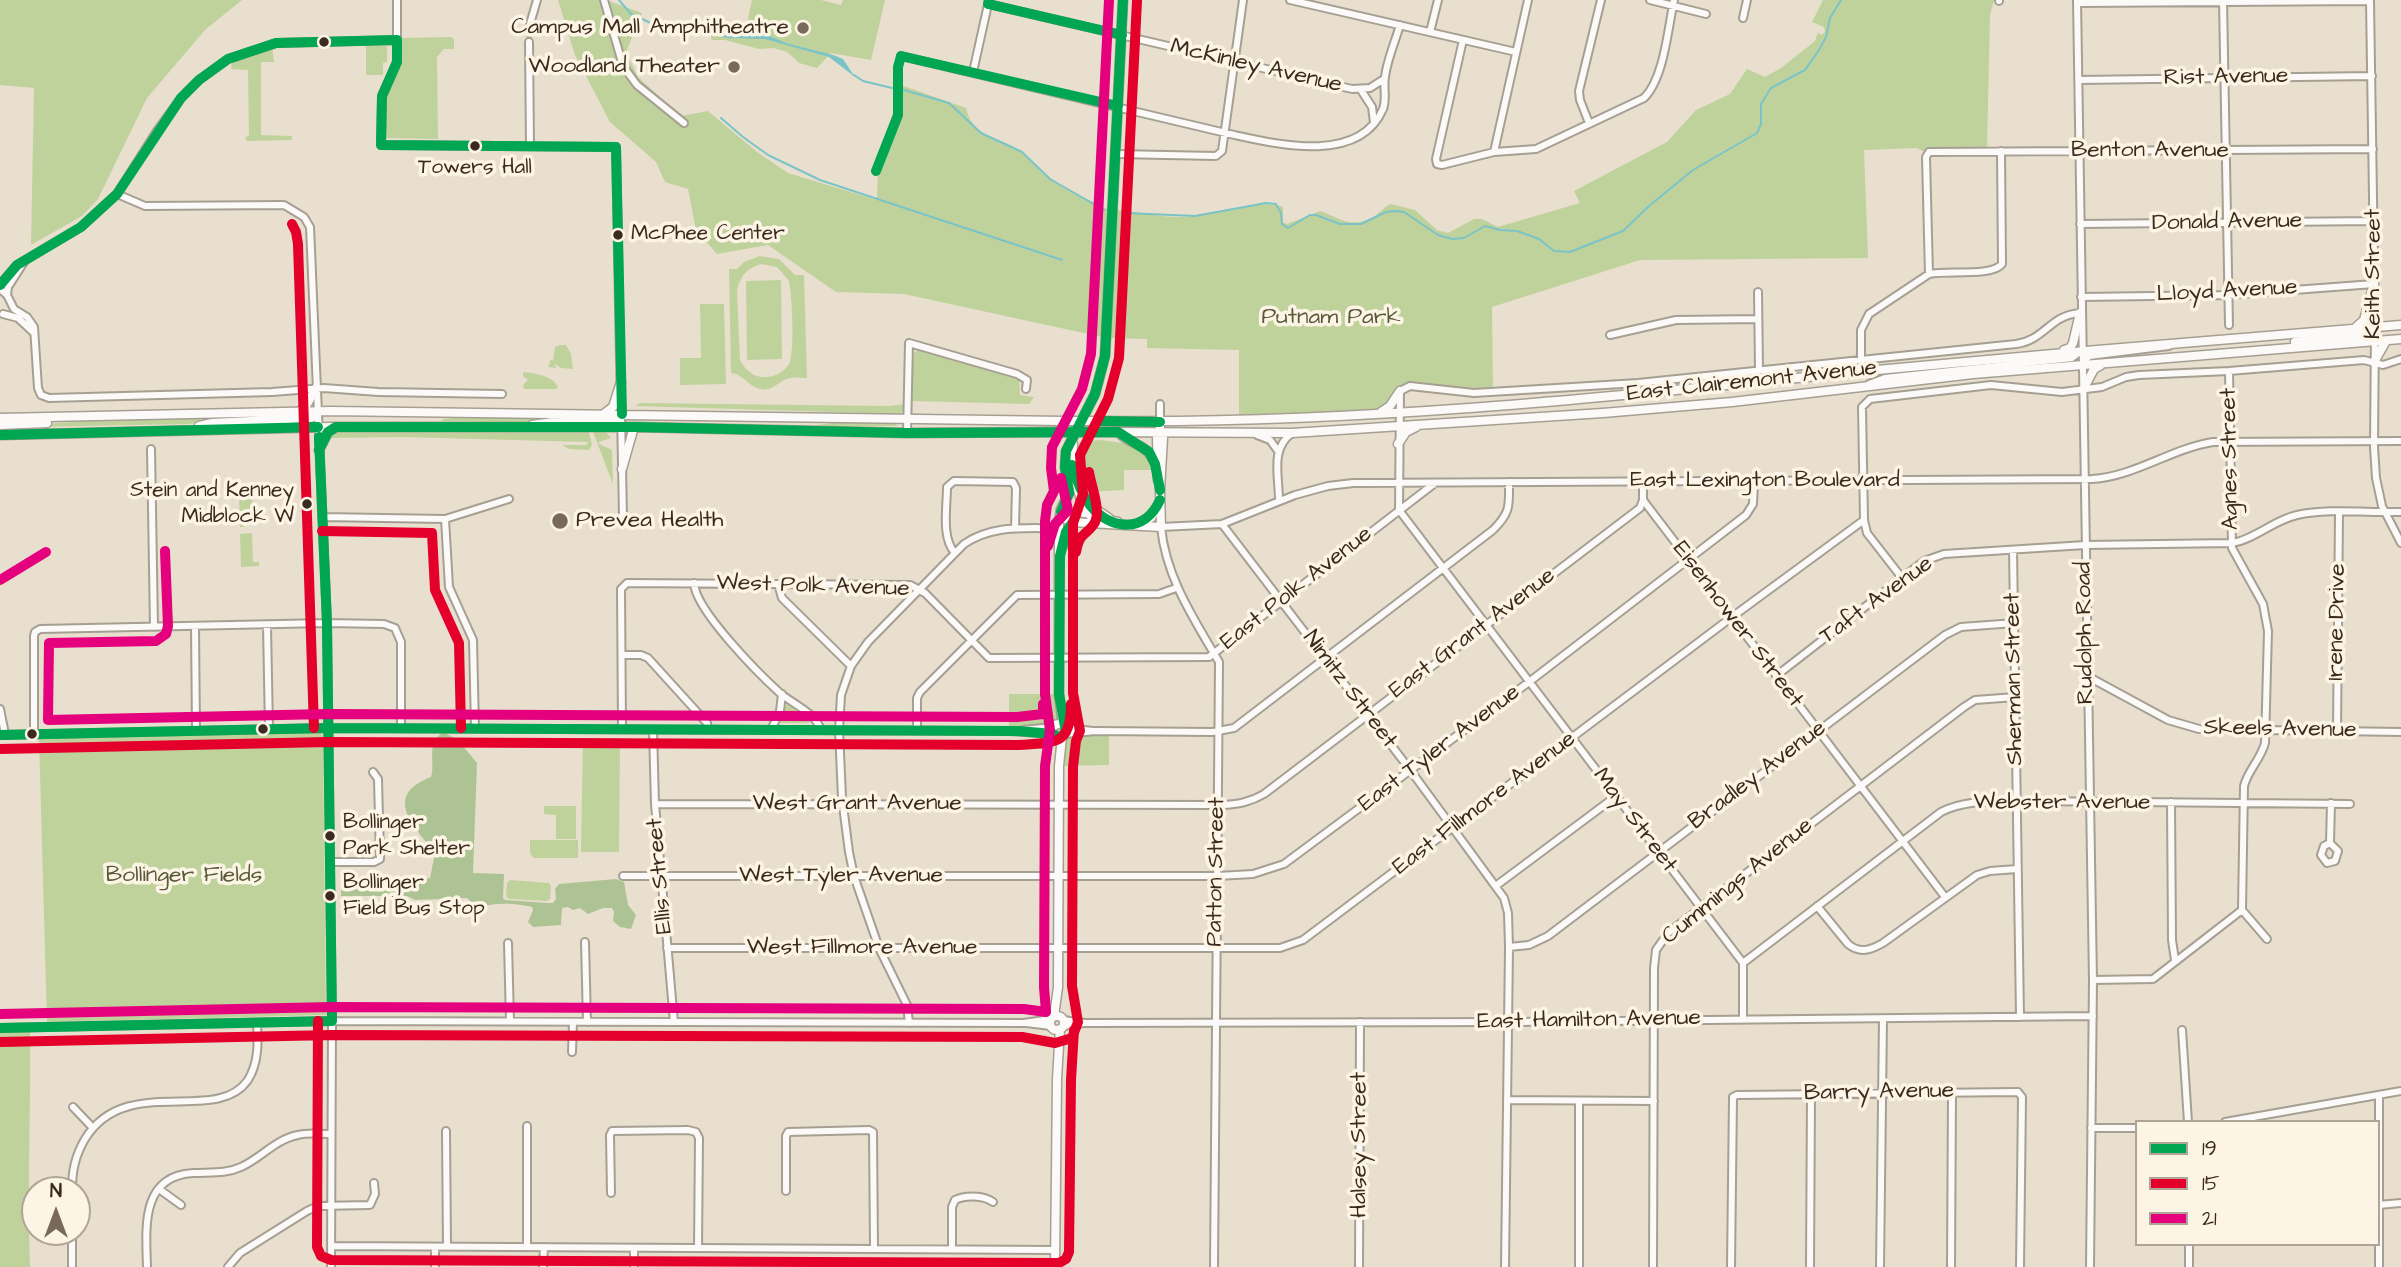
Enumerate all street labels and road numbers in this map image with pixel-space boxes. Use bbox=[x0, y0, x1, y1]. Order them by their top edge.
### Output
street label: McKinley Avenue bbox=[1168, 34, 1344, 100]
street label: Rist Avenue bbox=[2163, 63, 2289, 93]
street label: Benton Avenue bbox=[2071, 137, 2229, 165]
street label: Donald Avenue bbox=[2152, 208, 2302, 238]
street label: Keith Street bbox=[2360, 209, 2388, 339]
street label: Lloyd Avenue bbox=[2156, 275, 2298, 309]
street label: East Clairemont Avenue bbox=[1626, 355, 1878, 409]
street label: Agnes Street bbox=[2216, 388, 2246, 530]
street label: East Lexington Boulevard bbox=[1630, 467, 1900, 495]
street label: East Polk Avenue bbox=[1216, 521, 1378, 657]
street label: Eisenhower Street bbox=[1666, 537, 1808, 713]
street label: Taft Avenue bbox=[1815, 551, 1939, 651]
street label: Rudolph Road bbox=[2071, 561, 2101, 705]
street label: East Grant Avenue bbox=[1385, 563, 1561, 705]
street label: Irene Drive bbox=[2323, 563, 2353, 681]
street label: West Polk Avenue bbox=[716, 570, 910, 604]
street label: Sherman Street bbox=[2000, 592, 2030, 766]
street label: Nimitz Street bbox=[1296, 626, 1402, 754]
street label: East Tyler Avenue bbox=[1354, 679, 1526, 819]
street label: Bradley Avenue bbox=[1684, 715, 1832, 837]
street label: Skeels Avenue bbox=[2203, 715, 2357, 745]
street label: East Fillmore Avenue bbox=[1388, 726, 1582, 882]
street label: May Street bbox=[1586, 763, 1682, 879]
street label: Webster Avenue bbox=[1974, 789, 2150, 817]
street label: West Grant Avenue bbox=[752, 790, 962, 818]
street label: Patton Street bbox=[1202, 797, 1232, 947]
street label: Cummings Avenue bbox=[1657, 813, 1819, 951]
street label: Ellis Street bbox=[642, 817, 680, 935]
street label: West Tyler Avenue bbox=[739, 862, 943, 890]
street label: West Fillmore Avenue bbox=[747, 934, 977, 962]
street label: East Hamilton Avenue bbox=[1477, 1005, 1701, 1037]
street label: Halsey Street bbox=[1346, 1072, 1374, 1218]
street label: Barry Avenue bbox=[1804, 1078, 1954, 1108]

